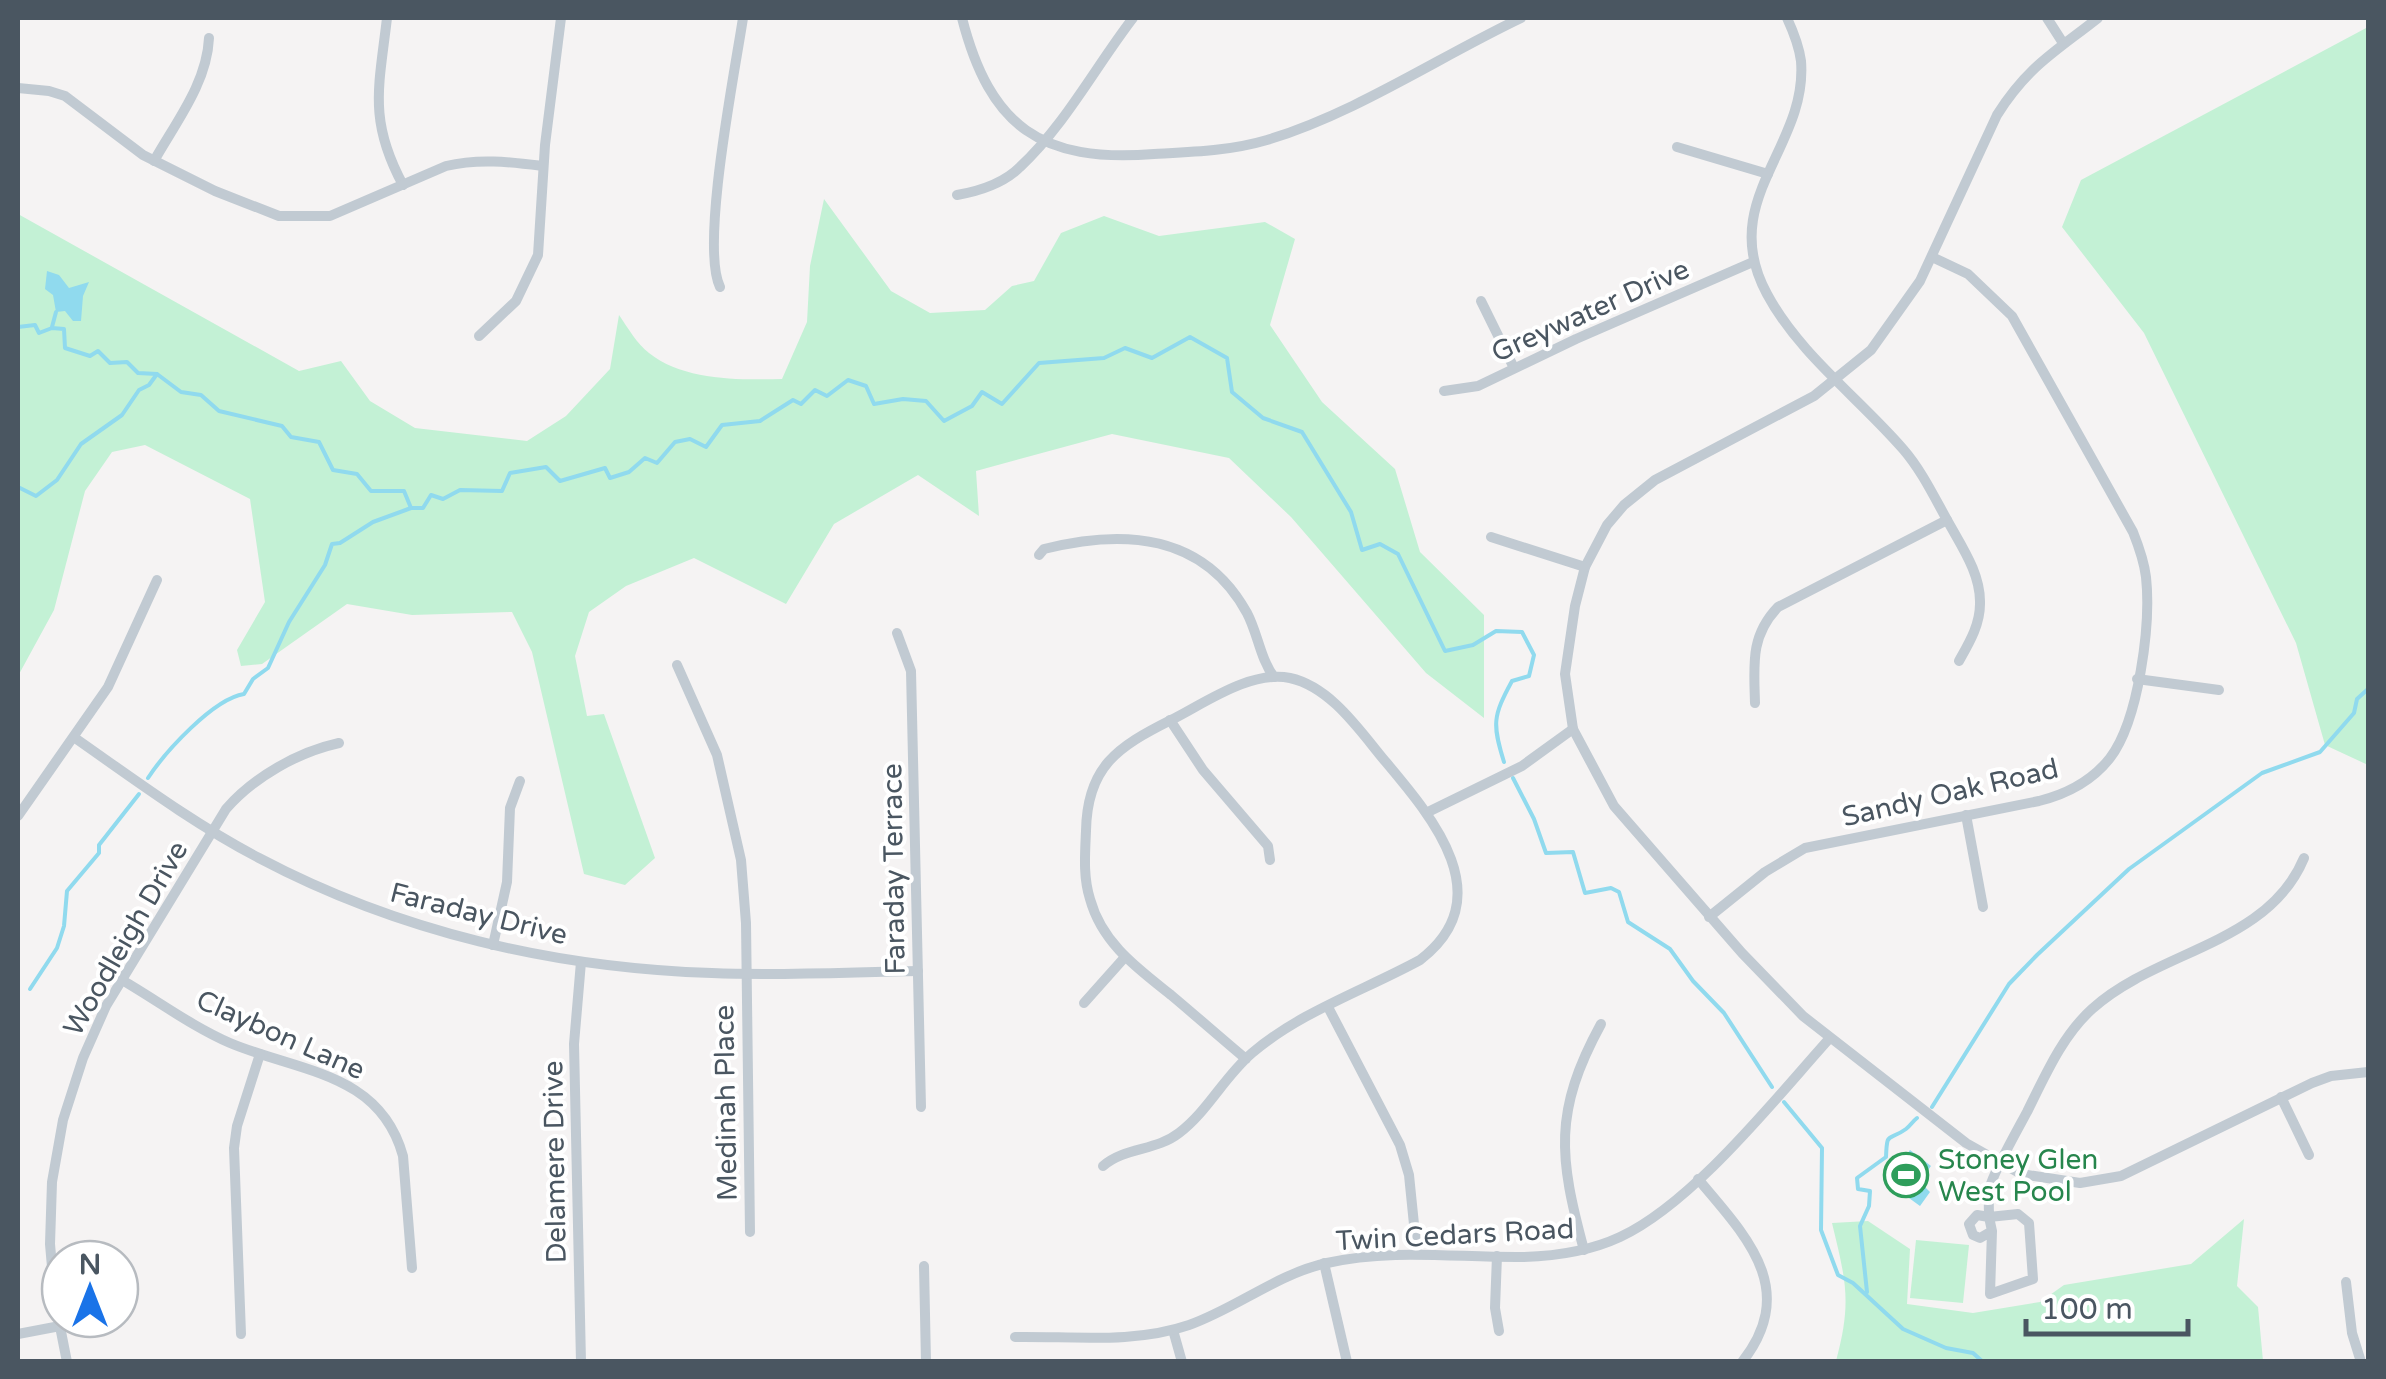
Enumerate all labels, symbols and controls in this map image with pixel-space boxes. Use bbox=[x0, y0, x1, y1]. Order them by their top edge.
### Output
street label: Greywater Drive bbox=[1486, 252, 1695, 370]
street label: Sandy Oak Road bbox=[1839, 752, 2062, 834]
street label: Faraday Terrace bbox=[875, 763, 913, 975]
street label: Woodleigh Drive bbox=[56, 835, 195, 1042]
street label: Faraday Drive bbox=[387, 876, 571, 952]
street label: Claybon Lane bbox=[191, 983, 370, 1087]
street label: Medinah Place bbox=[707, 1005, 745, 1201]
street label: Delamere Drive bbox=[536, 1060, 574, 1264]
place label: Stoney Glen West Pool bbox=[1938, 1143, 2098, 1209]
sports icon: Stoney Glen West Pool bbox=[1883, 1152, 1929, 1198]
street label: Twin Cedars Road bbox=[1335, 1212, 1575, 1258]
north arrow bbox=[40, 1239, 140, 1339]
text: N bbox=[79, 1248, 101, 1282]
scale bar bbox=[2026, 1274, 2188, 1336]
text: 100 m bbox=[2041, 1291, 2133, 1328]

